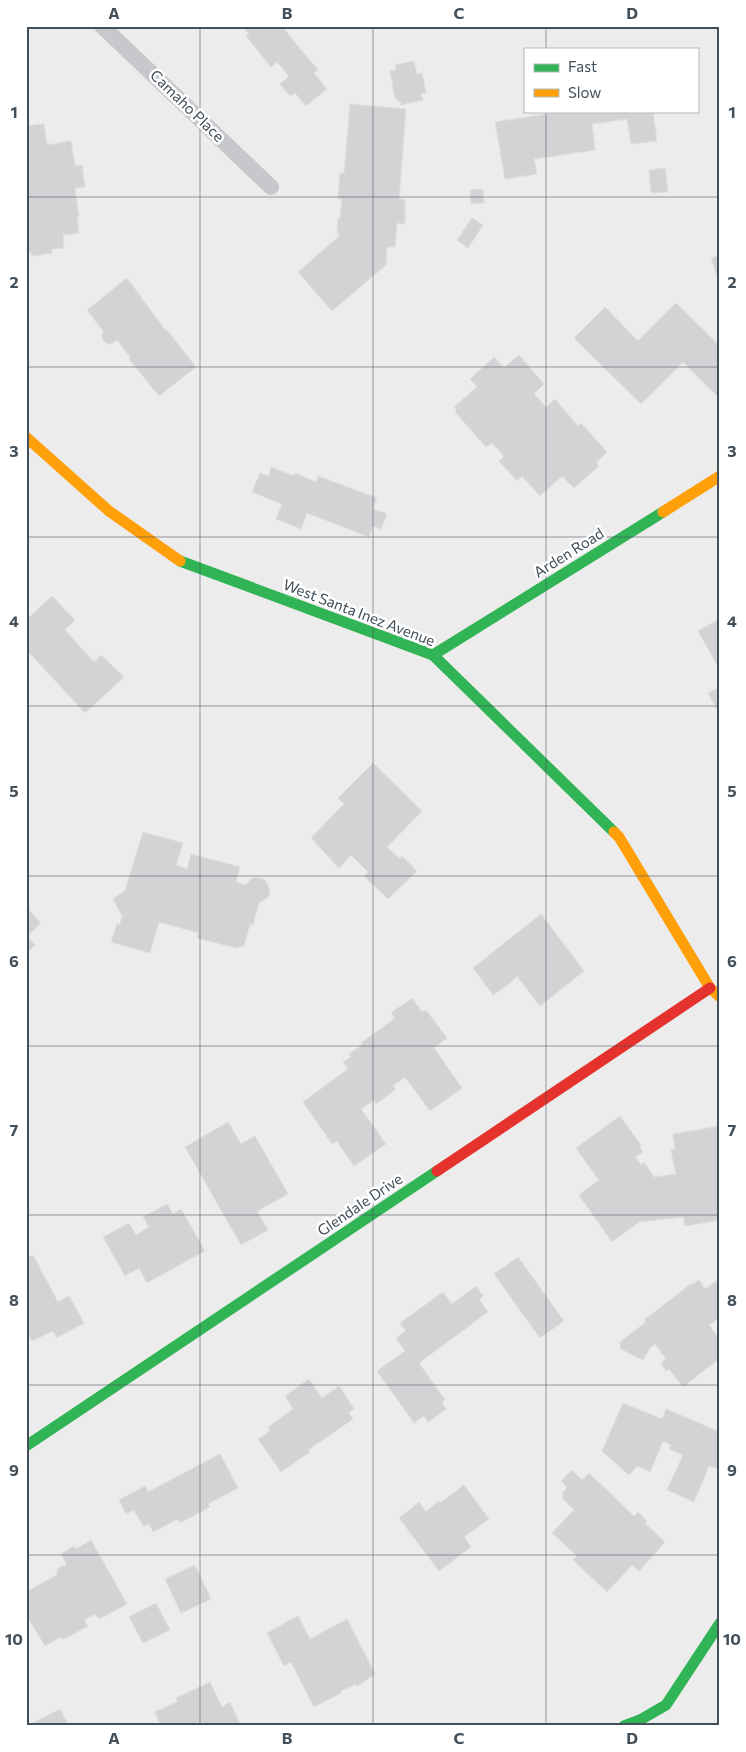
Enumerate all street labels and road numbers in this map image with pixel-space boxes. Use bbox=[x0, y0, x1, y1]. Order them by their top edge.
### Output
street label: Camaho Place bbox=[147, 66, 228, 145]
street label: Arden Road bbox=[530, 524, 607, 581]
street label: West Santa Inez Avenue bbox=[281, 575, 438, 649]
street label: Glendale Drive bbox=[314, 1169, 405, 1239]

